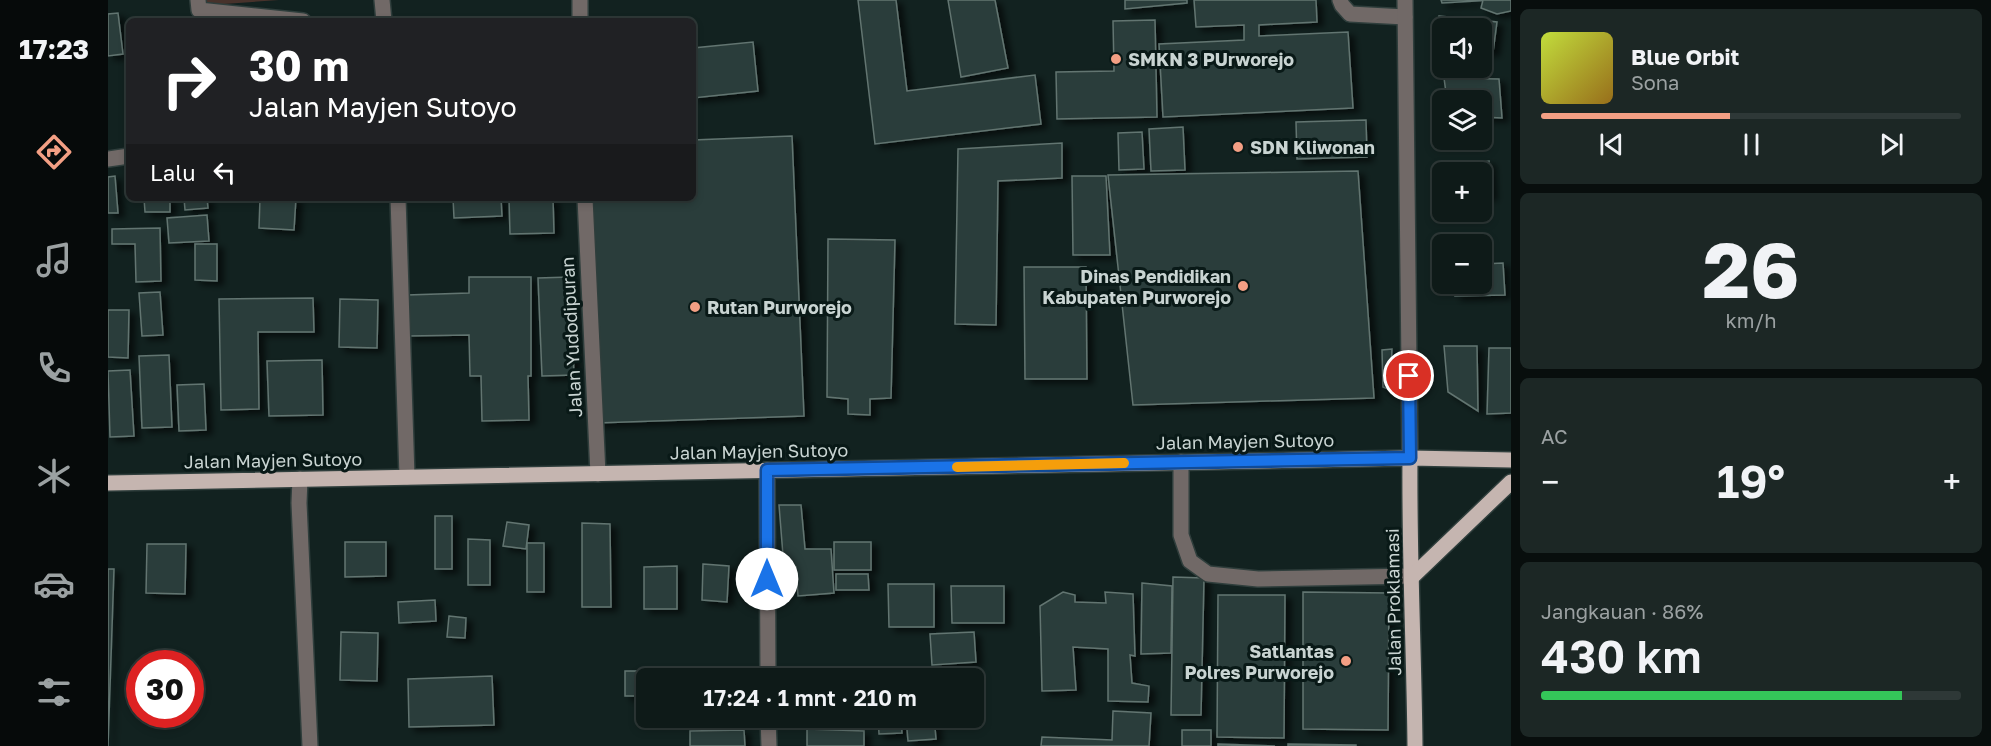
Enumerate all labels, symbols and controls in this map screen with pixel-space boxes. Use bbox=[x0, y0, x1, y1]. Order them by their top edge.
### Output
map controls bbox=[1432, 18, 1492, 294]
button: sound bbox=[1432, 18, 1492, 78]
text: 17:23 bbox=[19, 33, 89, 65]
text: 30 m bbox=[249, 40, 349, 90]
icon: right bbox=[150, 42, 228, 120]
text: Blue Orbit bbox=[1631, 43, 1739, 70]
place label: SMKN 3 PUrworejo bbox=[1128, 48, 1294, 70]
marker: SMKN 3 PUrworejo bbox=[1109, 52, 1123, 66]
text: Sona bbox=[1631, 70, 1679, 94]
button: layers bbox=[1432, 90, 1492, 150]
text: Jalan Mayjen Sutoyo bbox=[249, 91, 517, 123]
icon: previous bbox=[1595, 128, 1628, 161]
icon: pause bbox=[1735, 128, 1768, 161]
icon: next bbox=[1875, 128, 1908, 161]
icon: directions bbox=[33, 131, 75, 173]
place label: SDN Kliwonan bbox=[1250, 136, 1375, 158]
marker: SDN Kliwonan bbox=[1231, 140, 1245, 154]
icon: left bbox=[208, 156, 241, 189]
text: Lalu bbox=[150, 159, 196, 186]
button: + bbox=[1432, 162, 1492, 222]
text: 26 bbox=[1702, 222, 1800, 315]
button: − bbox=[1432, 234, 1492, 294]
icon: music bbox=[33, 239, 75, 281]
street label: Jalan Yudodipuran bbox=[556, 256, 586, 418]
place label: Dinas Pendidikan Kabupaten Purworejo bbox=[1042, 265, 1231, 308]
marker: Dinas Pendidikan Kabupaten Purworejo bbox=[1236, 279, 1250, 293]
place label: Rutan Purworejo bbox=[707, 296, 852, 318]
marker: Rutan Purworejo bbox=[688, 300, 702, 314]
text: km/h bbox=[1726, 308, 1776, 332]
icon: phone bbox=[33, 347, 75, 389]
pin bbox=[1383, 350, 1434, 401]
icon: arrive bbox=[1392, 359, 1425, 392]
text: AC bbox=[1541, 424, 1568, 448]
street label: Jalan Mayjen Sutoyo bbox=[1156, 428, 1334, 454]
street label: Jalan Mayjen Sutoyo bbox=[670, 438, 848, 464]
street label: Jalan Mayjen Sutoyo bbox=[184, 447, 362, 473]
text: 19° bbox=[1717, 454, 1785, 508]
icon: climate bbox=[33, 455, 75, 497]
text: − bbox=[1541, 462, 1559, 501]
text: + bbox=[1943, 462, 1961, 501]
street label: Jalan Proklamasi bbox=[1381, 528, 1405, 676]
position arrow bbox=[735, 547, 799, 611]
icon: car bbox=[33, 563, 75, 605]
text: Jangkauan · 86% bbox=[1541, 599, 1703, 623]
text: 430 km bbox=[1541, 629, 1702, 683]
place label: Satlantas Polres Purworejo bbox=[1184, 640, 1334, 683]
speed limit sign: 30 bbox=[126, 650, 204, 728]
marker: Satlantas Polres Purworejo bbox=[1339, 654, 1353, 668]
icon: filters bbox=[33, 671, 75, 713]
text: 17:24 · 1 mnt · 210 m bbox=[703, 684, 917, 711]

